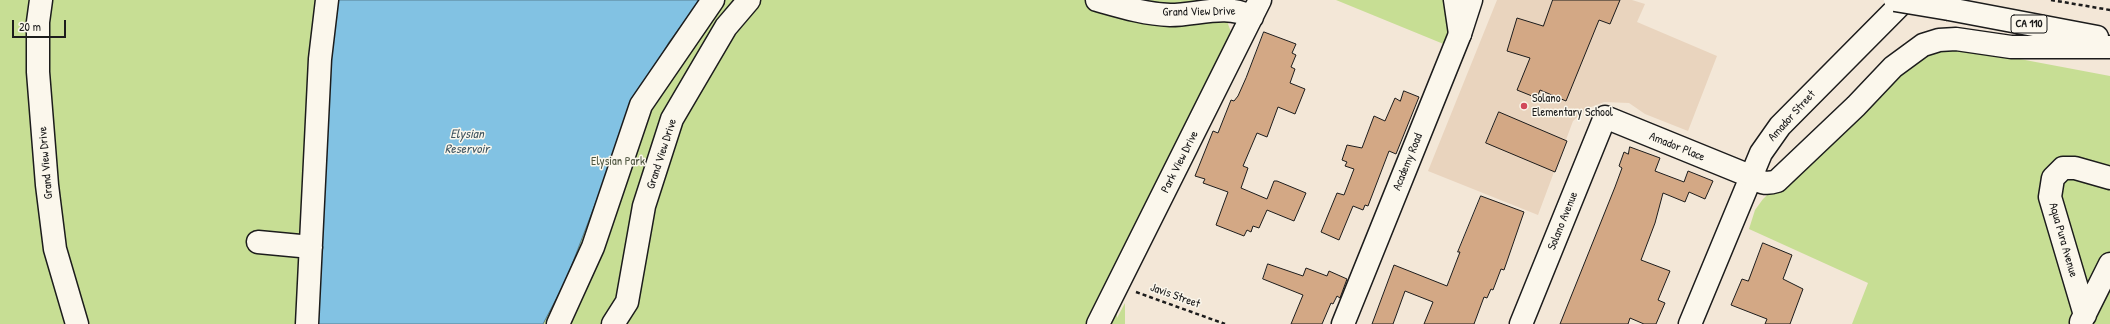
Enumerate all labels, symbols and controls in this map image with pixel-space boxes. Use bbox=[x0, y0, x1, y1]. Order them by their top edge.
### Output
street label: Grand View Drive bbox=[1162, 4, 1236, 20]
scale bar bbox=[14, 12, 68, 38]
road number: CA 110 bbox=[2011, 15, 2047, 33]
text: 20 m bbox=[19, 18, 41, 35]
street label: Amador Street bbox=[1765, 88, 1819, 144]
place label: Solano Elementary School bbox=[1532, 92, 1613, 120]
marker: Solano Elementary School bbox=[1519, 101, 1529, 111]
street label: Grand View Drive bbox=[644, 117, 680, 191]
street label: Grand View Drive bbox=[36, 126, 56, 200]
water label: Elysian Reservoir bbox=[445, 127, 489, 158]
street label: Park View Drive bbox=[1158, 128, 1202, 196]
street label: Amador Place bbox=[1647, 129, 1707, 165]
street label: Academy Road bbox=[1390, 131, 1426, 193]
park label: Elysian Park bbox=[591, 155, 645, 169]
street label: Solano Avenue bbox=[1545, 190, 1581, 252]
street label: Aqua Pura Avenue bbox=[2045, 201, 2081, 279]
street label: Javis Street bbox=[1148, 280, 1202, 312]

